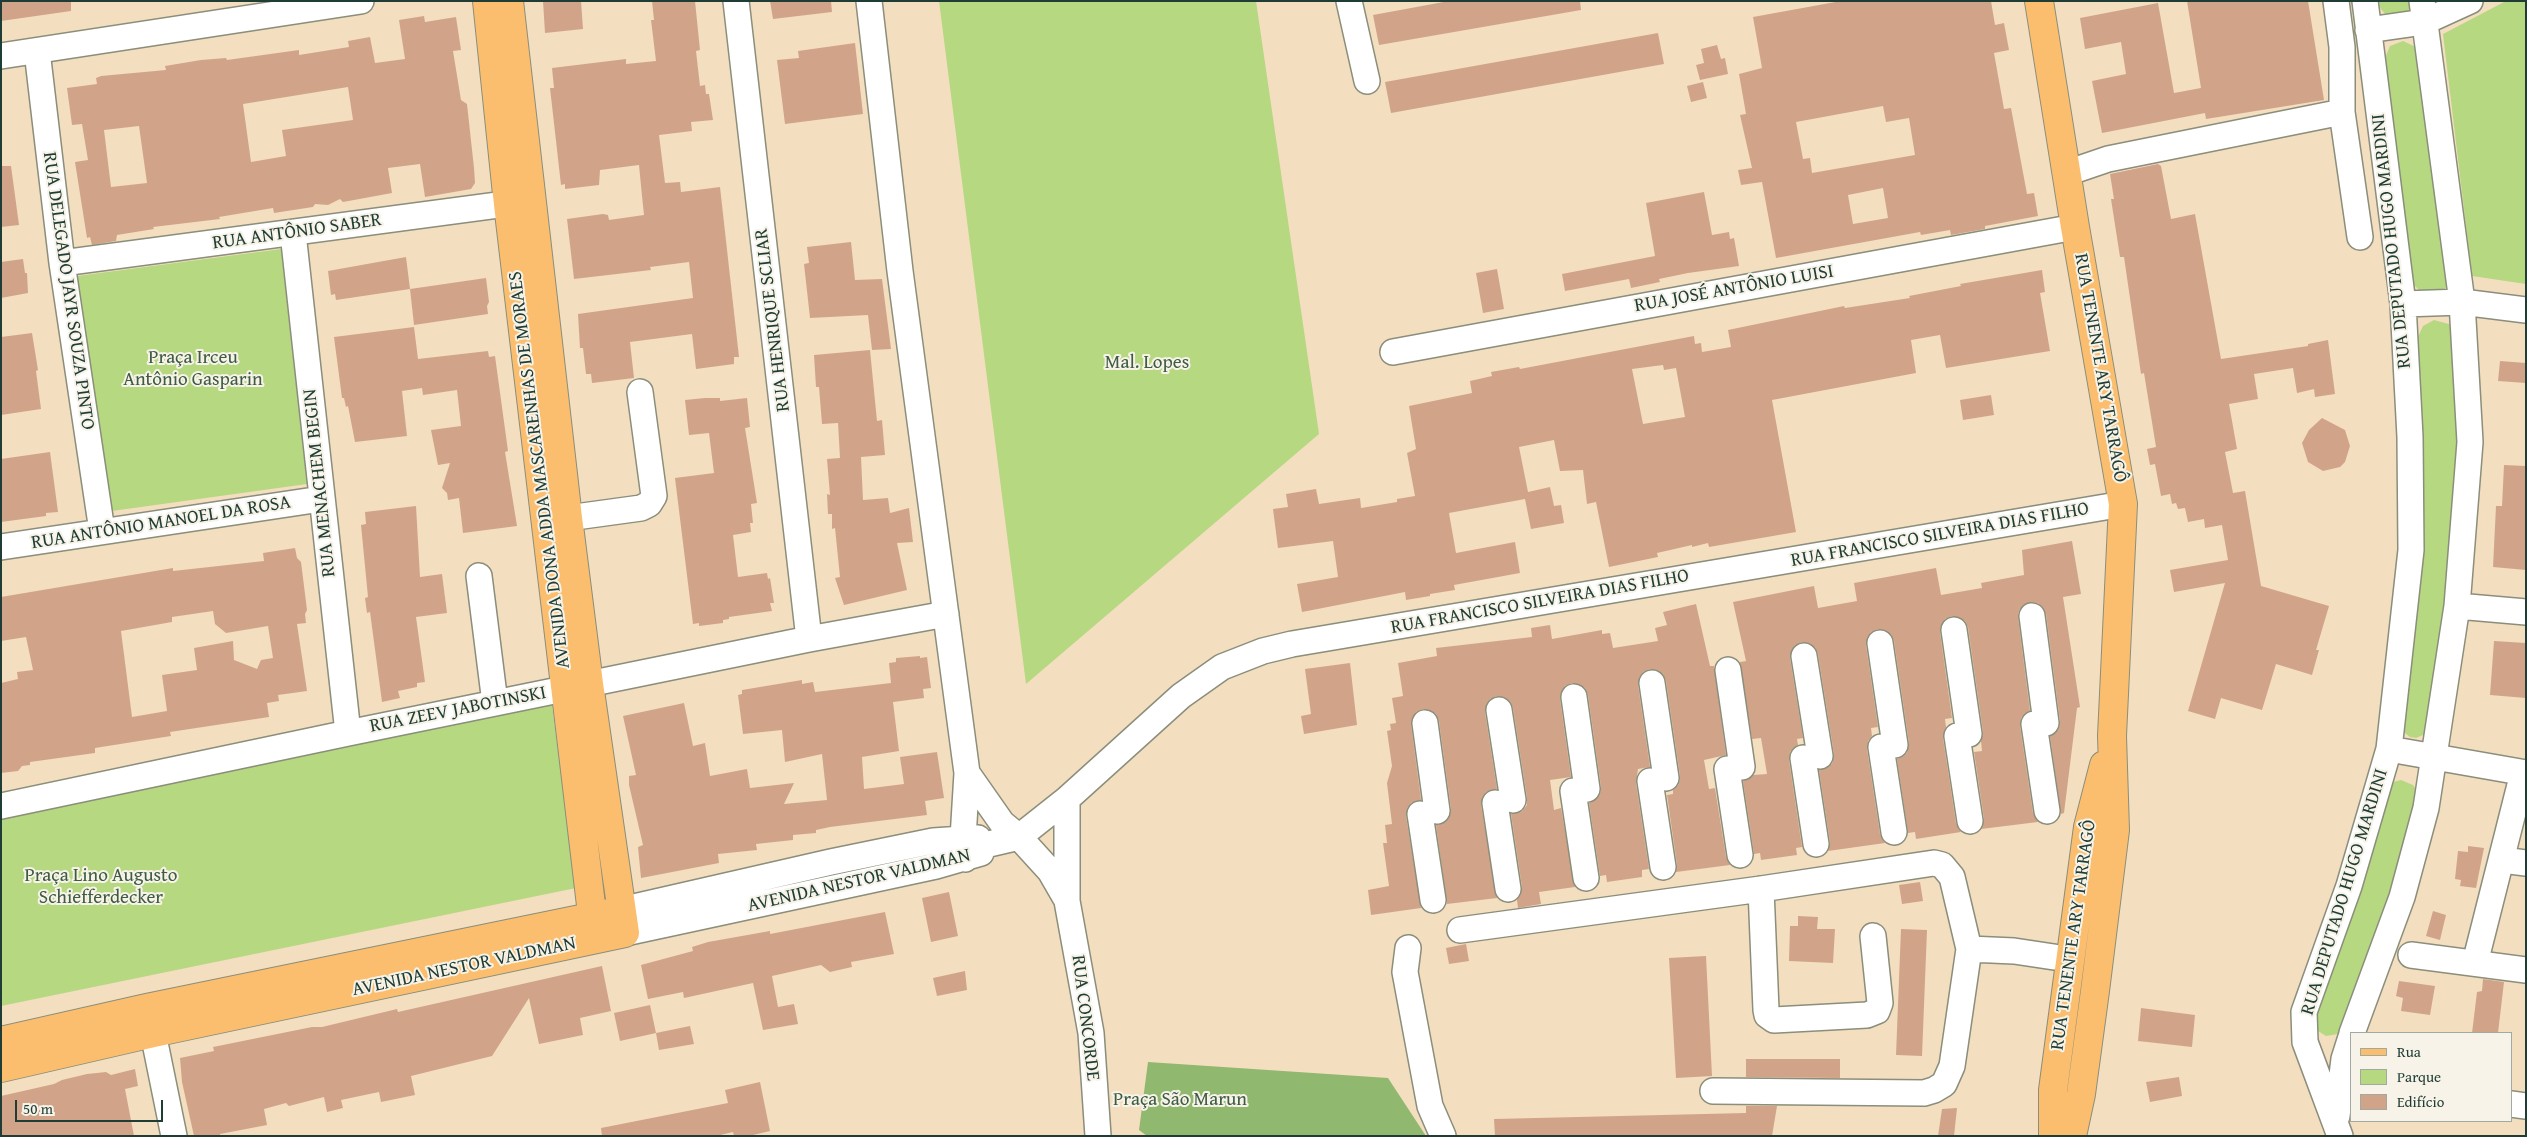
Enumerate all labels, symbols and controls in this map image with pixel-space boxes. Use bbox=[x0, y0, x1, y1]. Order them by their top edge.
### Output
street label: RUA DEPUTADO HUGO MARDINI bbox=[2367, 112, 2417, 370]
street label: RUA DELEGADO JAYR SOUZA PINTO bbox=[37, 151, 99, 431]
street label: RUA ANTÔNIO SABER bbox=[211, 209, 383, 255]
street label: RUA HENRIQUE SCLIAR bbox=[750, 227, 796, 413]
street label: RUA TENENTE ARY TARRAGÔ bbox=[2069, 252, 2131, 484]
street label: RUA JOSÉ ANTÔNIO LUISI bbox=[1633, 260, 1835, 318]
street label: AVENIDA DONA ADDA MASCARENHAS DE MORAES bbox=[504, 270, 576, 670]
park label: Praça Irceu Antônio Gasparin bbox=[123, 347, 263, 391]
park label: Mal. Lopes bbox=[1105, 352, 1189, 374]
street label: RUA MENACHEM BEGIN bbox=[299, 388, 341, 578]
street label: RUA ANTÔNIO MANOEL DA ROSA bbox=[30, 491, 292, 555]
street label: RUA FRANCISCO SILVEIRA DIAS FILHO bbox=[1789, 498, 2091, 572]
street label: RUA FRANCISCO SILVEIRA DIAS FILHO bbox=[1389, 565, 1691, 639]
street label: RUA ZEEV JABOTINSKI bbox=[368, 682, 548, 738]
street label: RUA DEPUTADO HUGO MARDINI bbox=[2297, 766, 2393, 1018]
street label: RUA TENENTE ARY TARRAGÔ bbox=[2047, 818, 2101, 1052]
street label: AVENIDA NESTOR VALDMAN bbox=[745, 844, 973, 918]
park label: Praça Lino Augusto Schiefferdecker bbox=[24, 865, 178, 909]
street label: AVENIDA NESTOR VALDMAN bbox=[350, 932, 578, 1002]
street label: RUA CONCORDE bbox=[1066, 954, 1104, 1082]
legend bbox=[2350, 1032, 2512, 1122]
text: Rua bbox=[2397, 1041, 2421, 1062]
text: Parque bbox=[2397, 1066, 2441, 1087]
park label: Praça São Marun bbox=[1113, 1089, 1247, 1111]
scale bar bbox=[18, 1090, 165, 1122]
text: Edifício bbox=[2397, 1091, 2444, 1112]
text: 50 m bbox=[23, 1098, 53, 1119]

